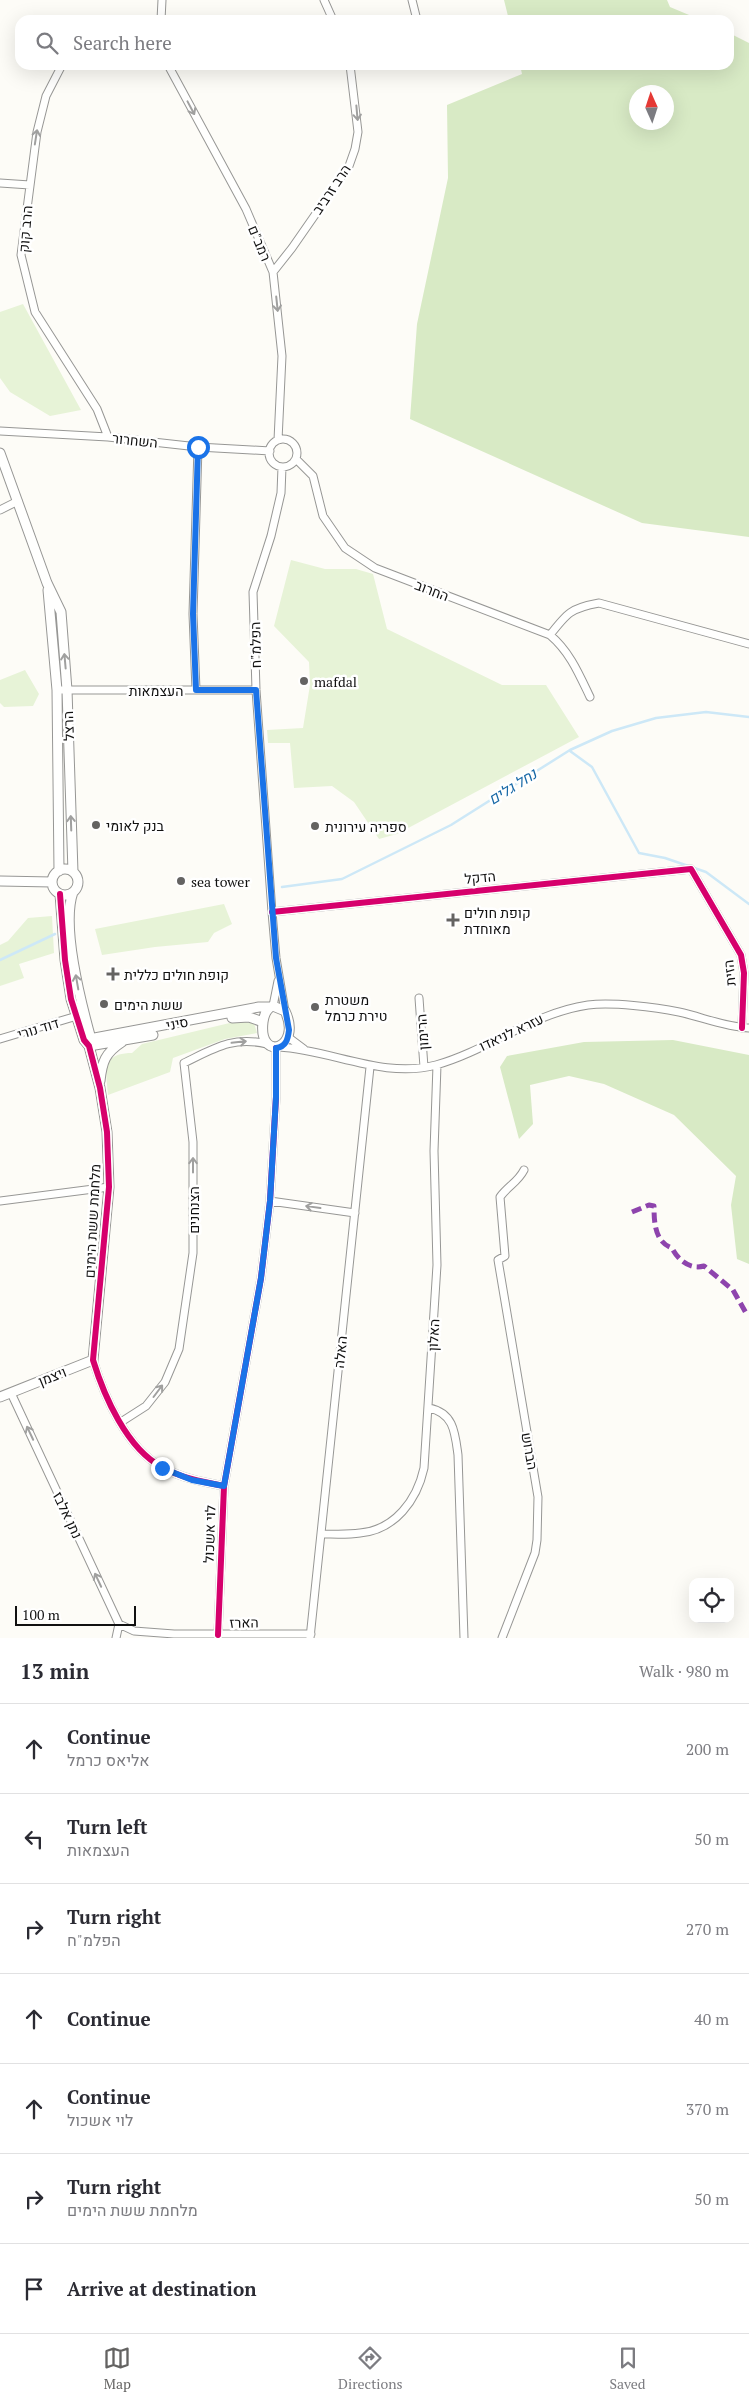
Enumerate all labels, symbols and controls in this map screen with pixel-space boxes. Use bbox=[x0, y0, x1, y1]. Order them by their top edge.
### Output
search box bbox=[15, 15, 734, 70]
icon: search bbox=[33, 29, 61, 57]
text: Search here bbox=[73, 30, 172, 55]
north arrow bbox=[629, 85, 674, 130]
one-way arrow bbox=[187, 100, 197, 115]
one-way arrow bbox=[352, 105, 361, 121]
one-way arrow bbox=[32, 129, 42, 145]
street label: הרב זרביב bbox=[307, 160, 355, 218]
street label: הרב קוק bbox=[13, 205, 37, 253]
street label: רמב"ם bbox=[244, 222, 276, 264]
one-way arrow bbox=[272, 295, 282, 311]
street label: השחרור bbox=[111, 428, 159, 452]
route start bbox=[187, 436, 210, 459]
street label: החרוב bbox=[412, 575, 452, 605]
street label: הפלמ"ח bbox=[245, 621, 265, 669]
one-way arrow bbox=[60, 653, 69, 669]
place label: mafdal bbox=[314, 672, 357, 691]
marker: mafdal bbox=[298, 675, 310, 687]
street label: העצמאות bbox=[129, 681, 183, 700]
street label: הרצל bbox=[58, 711, 78, 741]
water label: נחל גלים bbox=[484, 763, 541, 809]
one-way arrow bbox=[67, 816, 76, 832]
place label: בנק לאומי bbox=[106, 816, 165, 835]
place label: ספריה עירונית bbox=[325, 817, 407, 836]
marker: בנק לאומי bbox=[90, 819, 102, 831]
marker: ספריה עירונית bbox=[309, 820, 321, 832]
street label: הדקל bbox=[463, 866, 497, 888]
place label: sea tower bbox=[191, 872, 250, 891]
marker: sea tower bbox=[175, 875, 187, 887]
place label: קופת חולים מאוחדת bbox=[464, 903, 531, 938]
marker: קופת חולים מאוחדת bbox=[446, 913, 460, 927]
street label: הזית bbox=[718, 959, 740, 987]
place label: קופת חולים כללית bbox=[124, 965, 229, 984]
marker: קופת חולים כללית bbox=[106, 967, 120, 981]
one-way arrow bbox=[71, 975, 81, 991]
place label: משטרת טירת כרמל bbox=[325, 990, 387, 1025]
place label: ששת הימים bbox=[114, 995, 183, 1014]
marker: ששת הימים bbox=[98, 998, 110, 1010]
marker: משטרת טירת כרמל bbox=[309, 1001, 321, 1013]
street label: עזרא לניאדו bbox=[476, 1009, 546, 1055]
street label: סיני bbox=[164, 1012, 190, 1034]
street label: דוד נורי bbox=[15, 1013, 61, 1043]
street label: הרימון bbox=[411, 1013, 433, 1051]
one-way arrow bbox=[231, 1037, 247, 1046]
one-way arrow bbox=[188, 1157, 198, 1174]
street label: מלחמת ששת הימים bbox=[80, 1163, 104, 1279]
street label: הצנחנים bbox=[184, 1186, 203, 1234]
one-way arrow bbox=[305, 1202, 321, 1212]
street label: האלון bbox=[423, 1318, 443, 1352]
street label: האלה bbox=[329, 1335, 351, 1369]
street label: ויצמן bbox=[35, 1362, 69, 1390]
one-way arrow bbox=[152, 1385, 163, 1398]
one-way arrow bbox=[24, 1426, 34, 1441]
street label: הברוש bbox=[517, 1431, 543, 1471]
route end bbox=[151, 1457, 174, 1480]
street label: נתן אלבז bbox=[49, 1488, 87, 1542]
street label: לוי אשכול bbox=[198, 1505, 220, 1563]
one-way arrow bbox=[93, 1573, 103, 1588]
map controls bbox=[689, 1578, 734, 1623]
button: locate bbox=[689, 1578, 734, 1623]
scale bar bbox=[15, 1603, 136, 1626]
text: 100 m bbox=[22, 1605, 60, 1624]
street label: הארז bbox=[229, 1612, 259, 1632]
text: 13 min bbox=[20, 1657, 89, 1685]
text: Walk · 980 m bbox=[639, 1660, 729, 1682]
text: Continue bbox=[67, 1724, 151, 1749]
icon: ahead bbox=[20, 1735, 48, 1763]
text: 200 m bbox=[686, 1738, 729, 1760]
text: אליאס כרמל bbox=[67, 1749, 149, 1771]
text: Turn left bbox=[67, 1814, 148, 1839]
icon: left bbox=[20, 1825, 48, 1853]
text: 50 m bbox=[694, 1828, 729, 1850]
text: העצמאות bbox=[67, 1839, 130, 1861]
text: Turn right bbox=[67, 1904, 161, 1929]
icon: right bbox=[20, 1915, 48, 1943]
text: 270 m bbox=[686, 1918, 729, 1940]
text: הפלמ"ח bbox=[67, 1929, 121, 1951]
icon: ahead bbox=[20, 2005, 48, 2033]
text: Continue bbox=[67, 2006, 151, 2031]
text: 40 m bbox=[694, 2008, 729, 2030]
text: Continue bbox=[67, 2084, 151, 2109]
icon: ahead bbox=[20, 2095, 48, 2123]
text: 370 m bbox=[686, 2098, 729, 2120]
text: לוי אשכול bbox=[67, 2109, 133, 2131]
text: Turn right bbox=[67, 2174, 161, 2199]
icon: right bbox=[20, 2185, 48, 2213]
text: 50 m bbox=[694, 2188, 729, 2210]
text: מלחמת ששת הימים bbox=[67, 2199, 198, 2221]
icon: arrive bbox=[20, 2275, 48, 2303]
text: Arrive at destination bbox=[67, 2276, 256, 2301]
tab: Map bbox=[103, 2344, 131, 2393]
tab: Directions bbox=[338, 2344, 403, 2393]
tab: Saved bbox=[609, 2344, 646, 2393]

